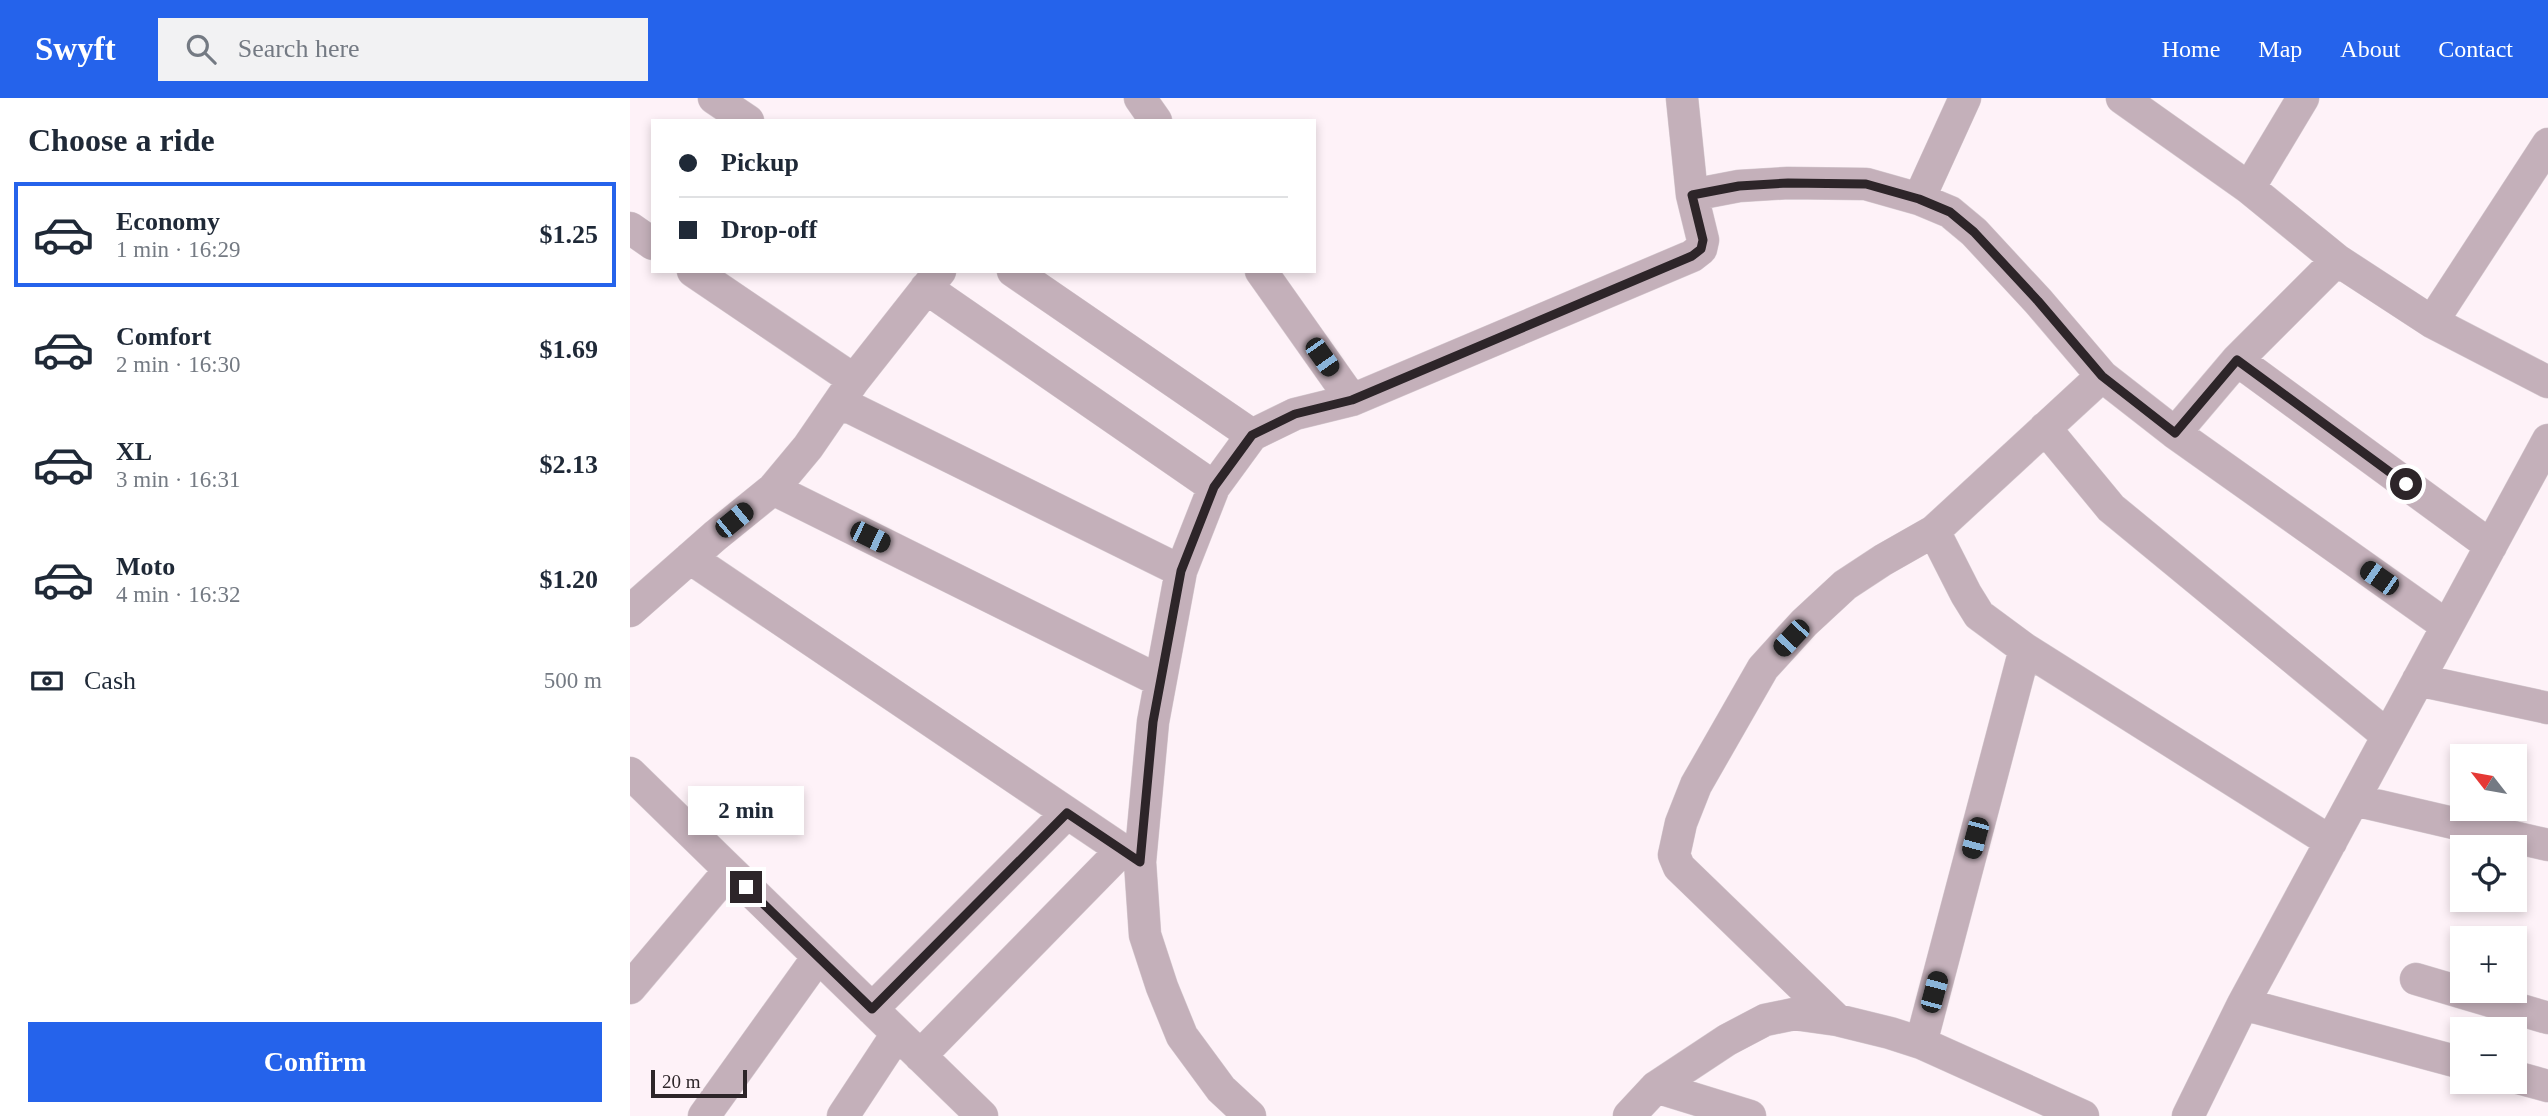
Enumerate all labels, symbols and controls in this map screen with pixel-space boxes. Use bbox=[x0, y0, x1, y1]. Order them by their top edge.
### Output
search box bbox=[158, 18, 648, 81]
icon: search bbox=[182, 30, 220, 68]
text: Swyft bbox=[35, 31, 116, 67]
text: Search here bbox=[238, 34, 360, 63]
text: Home bbox=[2162, 36, 2220, 62]
text: Map bbox=[2258, 36, 2302, 62]
text: About bbox=[2340, 36, 2400, 62]
text: Contact bbox=[2438, 36, 2513, 62]
text: Choose a ride bbox=[28, 122, 215, 158]
text: Pickup bbox=[721, 148, 799, 177]
icon: car bbox=[32, 203, 95, 266]
text: Economy bbox=[116, 207, 220, 236]
text: Drop-off bbox=[721, 215, 817, 244]
text: $1.25 bbox=[540, 220, 598, 249]
text: 1 min · 16:29 bbox=[116, 237, 241, 262]
icon: car bbox=[32, 318, 95, 381]
text: Comfort bbox=[116, 322, 211, 351]
car bbox=[1302, 334, 1343, 380]
text: $1.69 bbox=[540, 335, 598, 364]
text: 2 min · 16:30 bbox=[116, 352, 241, 377]
icon: car bbox=[32, 433, 95, 496]
text: XL bbox=[116, 437, 152, 466]
text: $2.13 bbox=[540, 450, 598, 479]
text: 3 min · 16:31 bbox=[116, 467, 241, 492]
route start bbox=[2390, 468, 2422, 500]
car bbox=[712, 499, 757, 541]
car bbox=[847, 518, 894, 556]
icon: car bbox=[32, 548, 95, 611]
text: Moto bbox=[116, 552, 175, 581]
car bbox=[2356, 557, 2403, 599]
text: $1.20 bbox=[540, 565, 598, 594]
text: 4 min · 16:32 bbox=[116, 582, 241, 607]
car bbox=[1769, 615, 1814, 661]
icon: cash bbox=[28, 662, 66, 700]
text: Cash bbox=[84, 666, 136, 695]
text: 500 m bbox=[544, 668, 602, 693]
north arrow bbox=[2450, 744, 2527, 821]
map controls bbox=[2450, 744, 2527, 1094]
callout: 2 min bbox=[688, 786, 804, 834]
text: 2 min bbox=[718, 798, 774, 823]
car bbox=[1960, 815, 1991, 861]
button: locate bbox=[2450, 835, 2527, 912]
route end bbox=[730, 871, 762, 903]
button: + bbox=[2450, 926, 2527, 1003]
car bbox=[1919, 969, 1950, 1015]
button: − bbox=[2450, 1017, 2527, 1094]
button: Confirm bbox=[28, 1022, 602, 1102]
scale bar bbox=[651, 1067, 747, 1099]
text: 20 m bbox=[662, 1071, 701, 1092]

